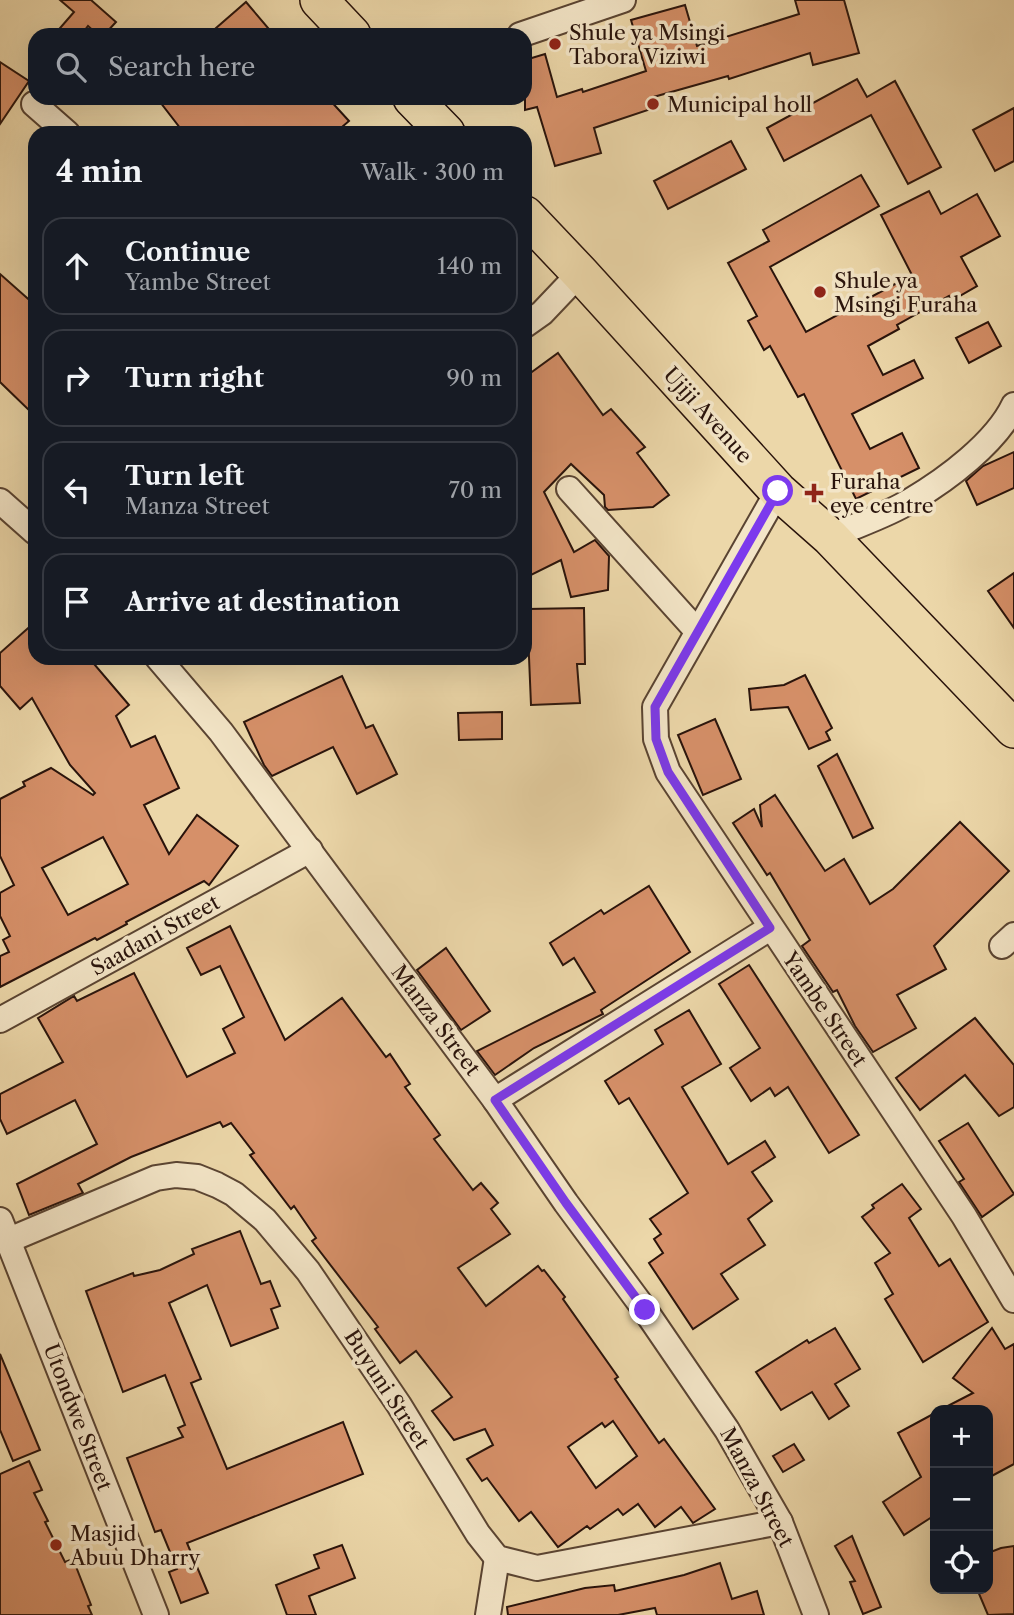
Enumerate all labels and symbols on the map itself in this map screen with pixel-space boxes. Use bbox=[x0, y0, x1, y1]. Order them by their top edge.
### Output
place label: Shule ya Msingi Tabora Viziwi bbox=[569, 20, 725, 69]
marker: Shule ya Msingi Tabora Viziwi bbox=[547, 36, 563, 52]
place label: Municipal holl bbox=[667, 92, 812, 117]
marker: Municipal holl bbox=[645, 96, 661, 112]
place label: Shule ya Msingi Furaha bbox=[834, 268, 978, 317]
marker: Shule ya Msingi Furaha bbox=[812, 284, 828, 300]
street label: Ujiji Avenue bbox=[659, 362, 757, 468]
place label: Furaha eye centre bbox=[830, 469, 934, 518]
route start bbox=[762, 475, 793, 506]
marker: Furaha eye centre bbox=[804, 483, 824, 503]
street label: Saadani Street bbox=[86, 889, 224, 981]
street label: Yambe Street bbox=[777, 946, 873, 1072]
street label: Manza Street bbox=[386, 960, 486, 1081]
route end bbox=[629, 1294, 660, 1325]
street label: Buyuni Street bbox=[339, 1325, 435, 1454]
street label: Utondwe Street bbox=[38, 1340, 118, 1495]
street label: Manza Street bbox=[715, 1423, 799, 1552]
place label: Masjid Abuu Dharry bbox=[69, 1521, 200, 1570]
marker: Masjid Abuu Dharry bbox=[48, 1537, 64, 1553]

